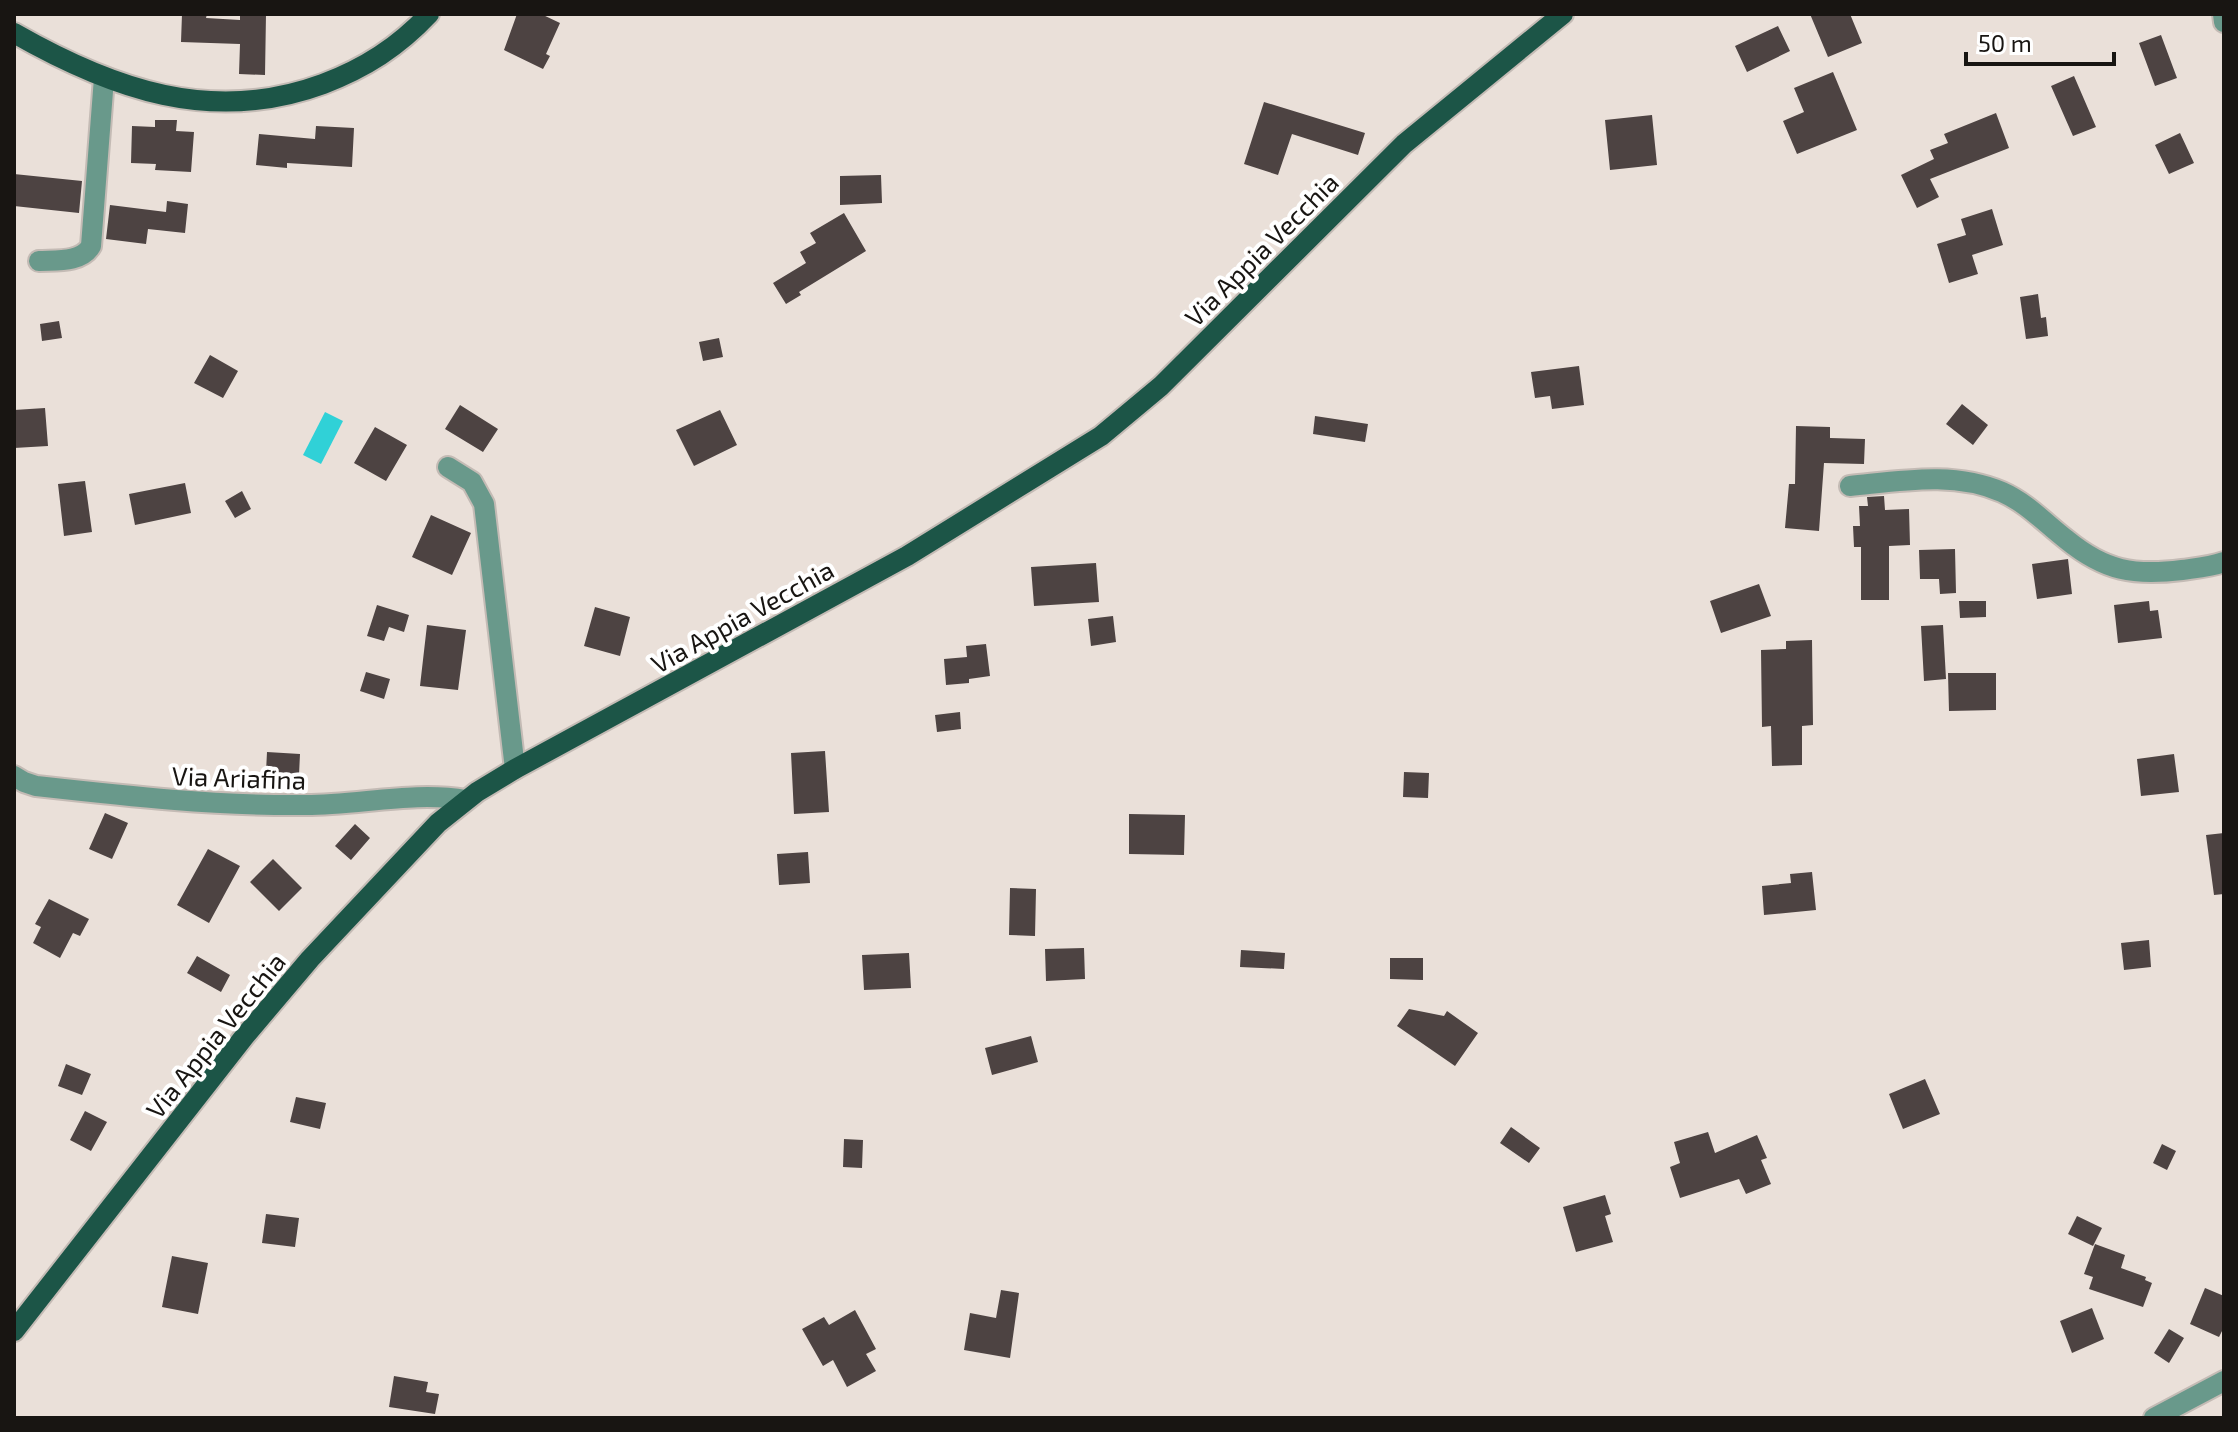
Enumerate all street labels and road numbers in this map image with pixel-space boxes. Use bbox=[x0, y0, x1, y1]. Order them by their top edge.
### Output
street label: Via Appia Vecchia bbox=[1178, 166, 1344, 332]
street label: Via Appia Vecchia bbox=[645, 553, 839, 679]
street label: Via Ariafina bbox=[171, 759, 307, 795]
street label: Via Appia Vecchia bbox=[139, 946, 291, 1124]

